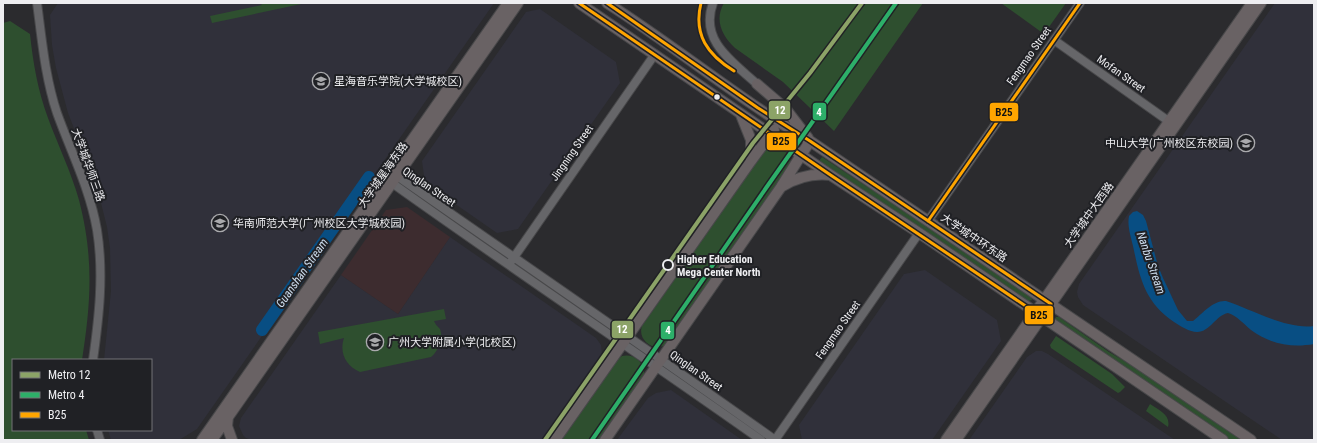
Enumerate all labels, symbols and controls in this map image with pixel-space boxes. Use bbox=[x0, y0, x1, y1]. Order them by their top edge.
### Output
street label: Fengmao Street bbox=[1004, 24, 1054, 88]
street label: Mofan Street bbox=[1094, 53, 1148, 95]
school or university icon: 星海音乐学院(大学城校区) bbox=[311, 71, 331, 91]
place label: 星海音乐学院(大学城校区) bbox=[334, 75, 462, 88]
unlabelled marker bbox=[712, 92, 722, 102]
line badge: 12 bbox=[768, 100, 791, 120]
line badge: 4 bbox=[812, 102, 827, 121]
line badge: B25 bbox=[989, 102, 1019, 122]
text: 12 bbox=[774, 104, 786, 117]
text: 4 bbox=[816, 106, 822, 119]
text: B25 bbox=[995, 106, 1013, 119]
street label: Jingning Street bbox=[548, 122, 596, 184]
street label: 大学城华师三路 bbox=[69, 127, 107, 203]
line badge: B25 bbox=[766, 132, 797, 151]
school or university icon: 中山大学(广州校区东校园) bbox=[1236, 133, 1256, 153]
text: B25 bbox=[772, 135, 790, 148]
place label: 中山大学(广州校区东校园) bbox=[1105, 137, 1233, 150]
street label: 大学城星海东路 bbox=[356, 140, 410, 210]
street label: Qinglan Street bbox=[400, 164, 458, 210]
street label: 大学城中大西路 bbox=[1062, 180, 1116, 250]
street label: 大学城中环东路 bbox=[938, 211, 1010, 265]
school or university icon: 华南师范大学(广州校区大学城校园) bbox=[210, 213, 230, 233]
place label: 华南师范大学(广州校区大学城校园) bbox=[233, 217, 405, 230]
water label: Nanbu Stream bbox=[1134, 230, 1168, 296]
water label: Guanshan Stream bbox=[273, 235, 331, 310]
place label: Higher Education Mega Center North bbox=[677, 253, 761, 279]
marker: Higher Education Mega Center North bbox=[662, 259, 674, 271]
street label: Fengmao Street bbox=[813, 298, 863, 362]
line badge: B25 bbox=[1024, 305, 1054, 325]
text: B25 bbox=[1030, 309, 1048, 322]
line badge: 12 bbox=[611, 320, 634, 339]
line badge: 4 bbox=[660, 321, 675, 340]
text: 12 bbox=[616, 323, 628, 336]
text: 4 bbox=[665, 324, 671, 337]
school or university icon: 广州大学附属小学(北校区) bbox=[365, 332, 385, 352]
place label: 广州大学附属小学(北校区) bbox=[388, 336, 516, 349]
street label: Qinglan Street bbox=[667, 348, 725, 394]
legend bbox=[12, 359, 152, 431]
text: Metro 12 bbox=[48, 368, 90, 382]
text: Metro 4 bbox=[48, 388, 85, 402]
text: B25 bbox=[48, 408, 66, 422]

